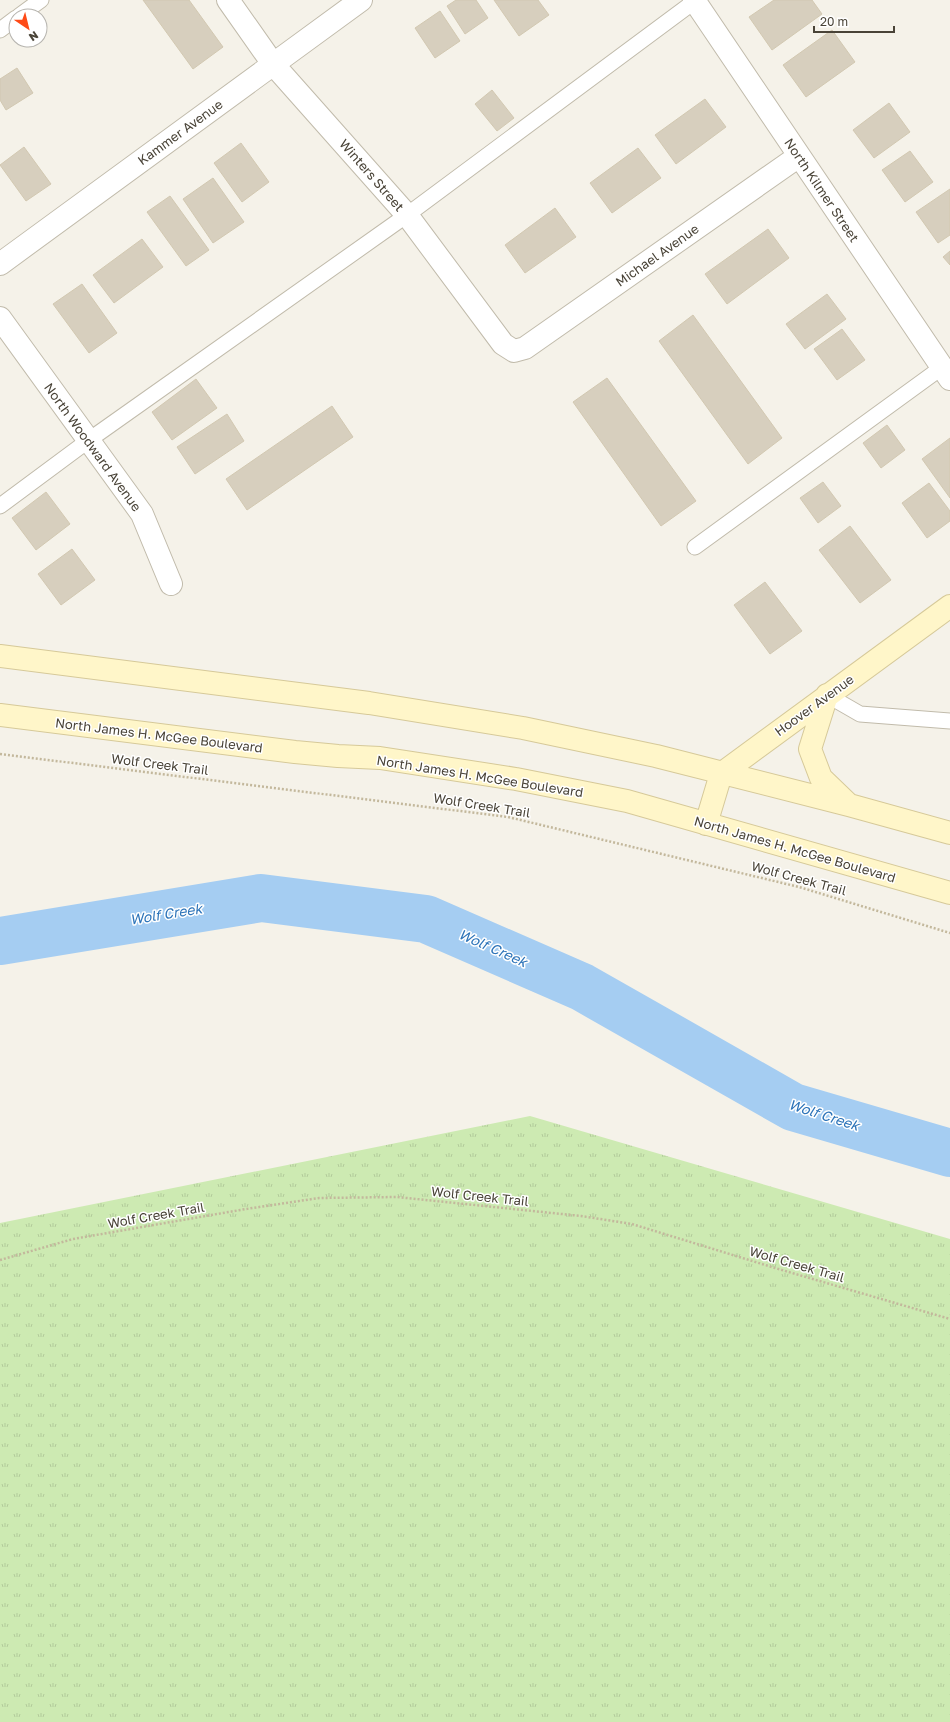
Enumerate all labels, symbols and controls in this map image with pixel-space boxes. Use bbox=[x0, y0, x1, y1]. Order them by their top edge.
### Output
north arrow bbox=[8, 8, 48, 48]
scale bar bbox=[814, 8, 894, 34]
text: 20 m bbox=[820, 14, 848, 29]
text: N bbox=[27, 29, 41, 44]
street label: Kammer Avenue bbox=[134, 96, 226, 168]
street label: North Kilmer Street bbox=[781, 135, 863, 245]
street label: Winters Street bbox=[336, 136, 408, 214]
street label: Michael Avenue bbox=[612, 220, 702, 290]
street label: North Woodward Avenue bbox=[41, 380, 145, 514]
street label: Hoover Avenue bbox=[771, 671, 857, 739]
street label: North James H. McGee Boulevard bbox=[54, 714, 264, 756]
street label: Wolf Creek Trail bbox=[110, 750, 210, 778]
street label: North James H. McGee Boulevard bbox=[376, 752, 584, 800]
street label: Wolf Creek Trail bbox=[432, 789, 532, 821]
street label: North James H. McGee Boulevard bbox=[692, 813, 898, 885]
street label: Wolf Creek Trail bbox=[750, 858, 848, 898]
water label: Wolf Creek bbox=[128, 899, 205, 928]
water label: Wolf Creek bbox=[456, 925, 532, 971]
water label: Wolf Creek bbox=[787, 1095, 864, 1135]
street label: Wolf Creek Trail bbox=[430, 1183, 530, 1209]
street label: Wolf Creek Trail bbox=[106, 1199, 206, 1231]
street label: Wolf Creek Trail bbox=[748, 1243, 846, 1285]

